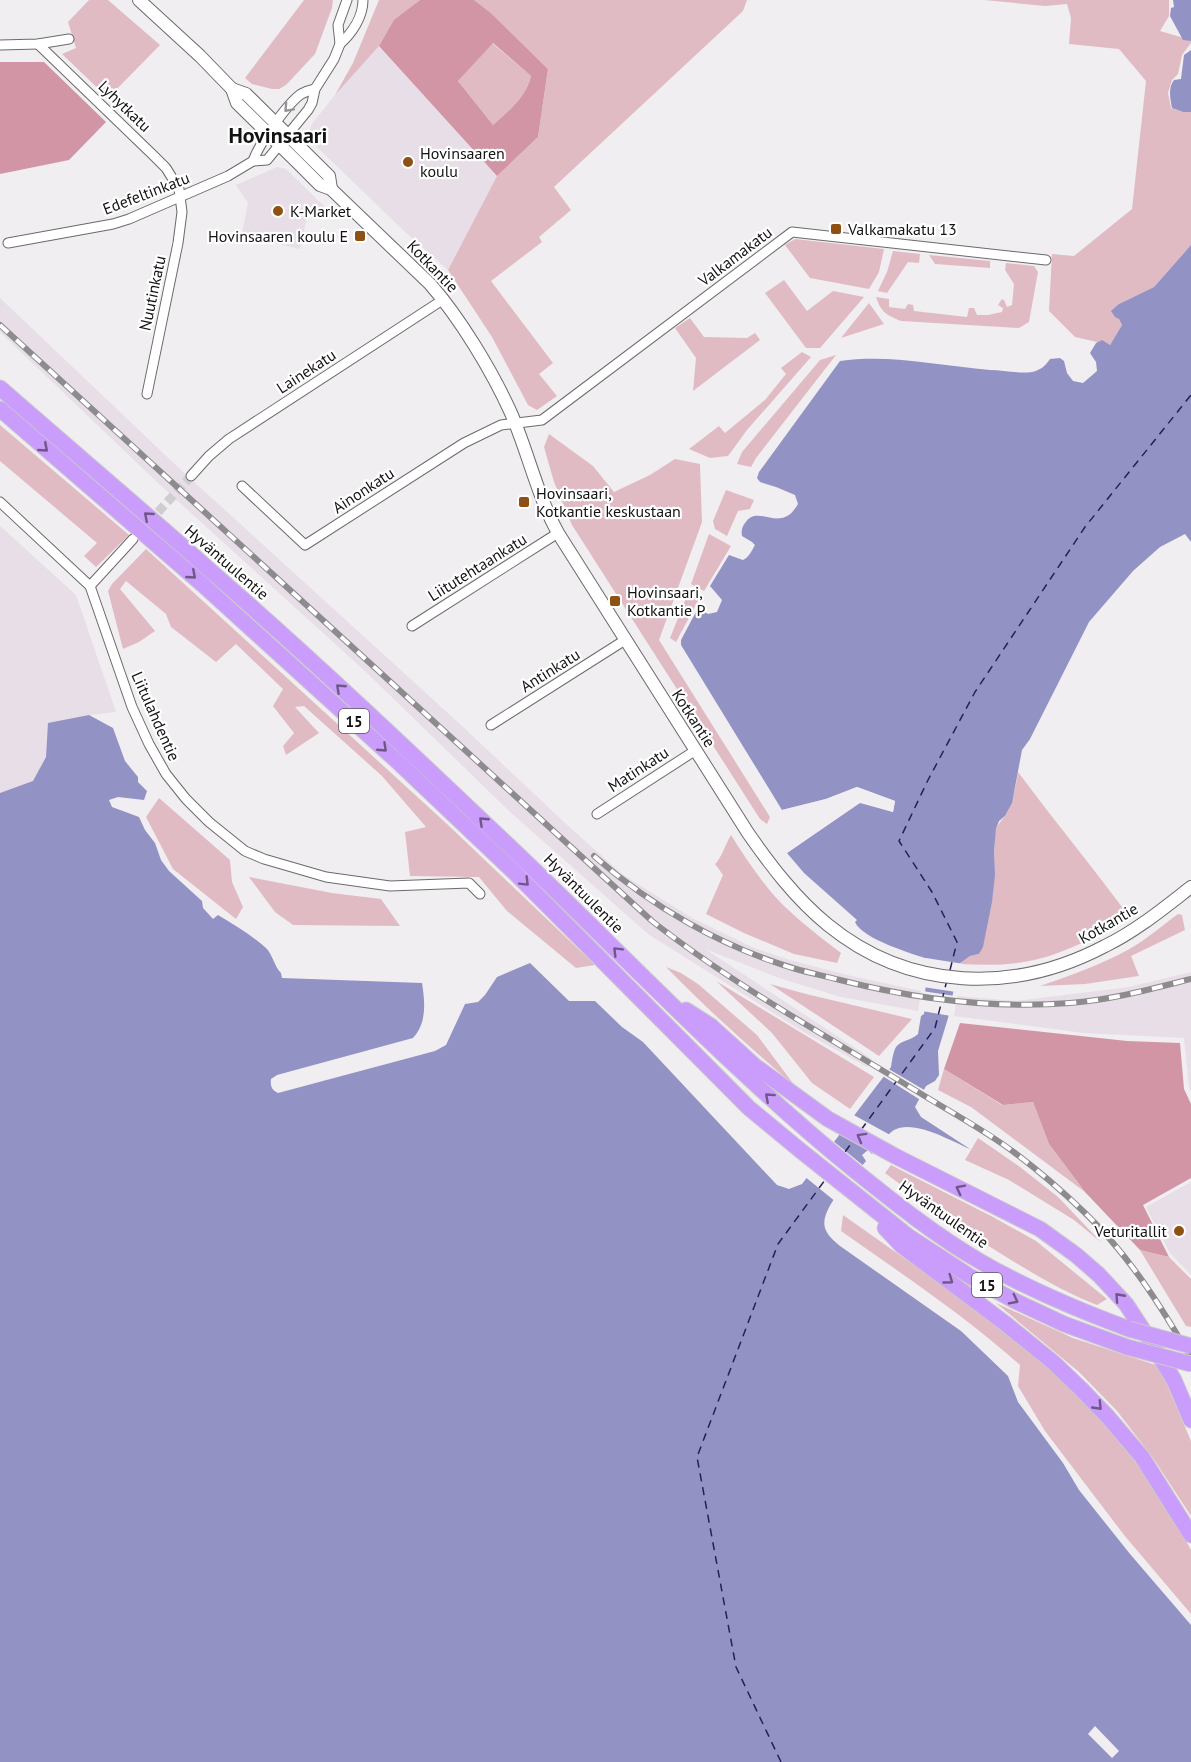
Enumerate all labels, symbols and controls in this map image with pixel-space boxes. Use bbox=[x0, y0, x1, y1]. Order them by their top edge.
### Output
street label: Lyhytkatu bbox=[95, 76, 155, 136]
one-way arrow bbox=[284, 101, 295, 112]
district label: Hovinsaari bbox=[228, 121, 328, 149]
place label: Hovinsaaren koulu bbox=[420, 143, 505, 181]
marker: Hovinsaaren koulu bbox=[401, 155, 415, 169]
street label: Edefeltinkatu bbox=[100, 167, 192, 219]
place label: K-Market bbox=[290, 201, 352, 221]
marker: K-Market bbox=[271, 204, 285, 218]
place label: Valkamakatu 13 bbox=[847, 219, 957, 239]
street label: Valkamakatu bbox=[693, 222, 776, 291]
marker: Valkamakatu 13 bbox=[829, 222, 843, 236]
place label: Hovinsaaren koulu E bbox=[208, 226, 348, 246]
marker: Hovinsaaren koulu E bbox=[353, 229, 367, 243]
street label: Kotkantie bbox=[403, 236, 463, 296]
street label: Nuutinkatu bbox=[134, 254, 170, 332]
street label: Lainekatu bbox=[273, 344, 339, 398]
one-way arrow bbox=[37, 441, 48, 452]
street label: Ainonkatu bbox=[328, 463, 398, 517]
place label: Hovinsaari, Kotkantie keskustaan bbox=[536, 483, 681, 521]
marker: Hovinsaari, Kotkantie keskustaan bbox=[517, 495, 531, 509]
one-way arrow bbox=[144, 512, 155, 523]
street label: Hyväntuulentie bbox=[181, 520, 273, 604]
street label: Liitutehtaankatu bbox=[424, 529, 530, 605]
one-way arrow bbox=[185, 568, 196, 579]
place label: Hovinsaari, Kotkantie P bbox=[627, 582, 705, 620]
marker: Hovinsaari, Kotkantie P bbox=[608, 594, 622, 608]
street label: Antinkatu bbox=[517, 644, 583, 696]
street label: Liitulahdentie bbox=[127, 668, 185, 764]
one-way arrow bbox=[337, 684, 347, 695]
street label: Kotkantie bbox=[668, 685, 720, 751]
road number: 15 bbox=[339, 709, 369, 733]
one-way arrow bbox=[376, 741, 387, 752]
street label: Matinkatu bbox=[604, 742, 672, 796]
one-way arrow bbox=[479, 817, 489, 828]
street label: Hyväntuulentie bbox=[540, 849, 628, 937]
one-way arrow bbox=[517, 875, 528, 886]
street label: Kotkantie bbox=[1075, 898, 1141, 948]
one-way arrow bbox=[613, 948, 624, 959]
one-way arrow bbox=[765, 1093, 776, 1104]
one-way arrow bbox=[857, 1133, 867, 1145]
street label: Hyväntuulentie bbox=[895, 1176, 993, 1252]
one-way arrow bbox=[955, 1184, 966, 1196]
place label: Veturitallit bbox=[1094, 1221, 1168, 1241]
marker: Veturitallit bbox=[1172, 1224, 1186, 1238]
one-way arrow bbox=[943, 1273, 954, 1284]
road number: 15 bbox=[972, 1273, 1002, 1297]
one-way arrow bbox=[1008, 1293, 1018, 1304]
one-way arrow bbox=[1115, 1294, 1126, 1304]
one-way arrow bbox=[1091, 1400, 1102, 1410]

